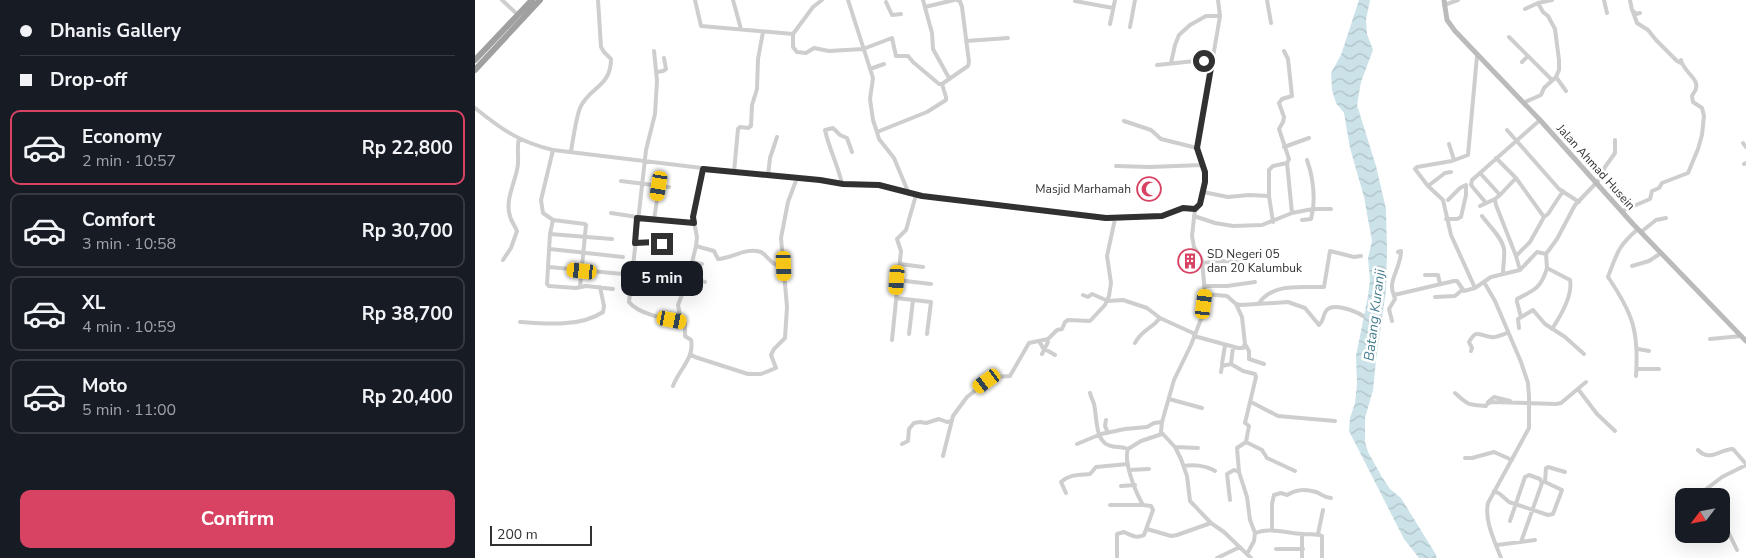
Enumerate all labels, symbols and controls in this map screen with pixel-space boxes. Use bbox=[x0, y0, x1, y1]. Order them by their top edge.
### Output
text: Dhanis Gallery bbox=[50, 18, 181, 44]
route start bbox=[1193, 50, 1215, 72]
text: Drop-off bbox=[50, 67, 127, 93]
street label: Jalan Ahmad Husein bbox=[1553, 120, 1639, 213]
text: Economy bbox=[82, 124, 162, 150]
icon: car bbox=[22, 125, 67, 170]
text: Rp 22,800 bbox=[362, 135, 453, 161]
text: 2 min · 10:57 bbox=[82, 150, 176, 172]
car bbox=[649, 170, 668, 202]
mosque icon: Masjid Marhamah bbox=[1136, 176, 1162, 202]
place label: Masjid Marhamah bbox=[1035, 181, 1131, 197]
text: Comfort bbox=[82, 207, 155, 233]
icon: car bbox=[22, 208, 67, 253]
text: Rp 30,700 bbox=[362, 218, 453, 244]
text: 3 min · 10:58 bbox=[82, 233, 176, 255]
route end bbox=[651, 233, 673, 255]
place label: SD Negeri 05 dan 20 Kalumbuk bbox=[1207, 246, 1303, 276]
building icon: SD Negeri 05 dan 20 Kalumbuk bbox=[1177, 248, 1203, 274]
car bbox=[775, 251, 792, 281]
car bbox=[566, 262, 597, 280]
callout: 5 min bbox=[621, 262, 703, 296]
car bbox=[888, 265, 905, 295]
text: 5 min bbox=[641, 267, 683, 289]
water label: Batang Kuranji bbox=[1359, 267, 1390, 362]
car bbox=[1194, 288, 1213, 320]
text: XL bbox=[82, 290, 105, 316]
icon: car bbox=[22, 291, 67, 336]
text: Rp 38,700 bbox=[362, 301, 453, 327]
car bbox=[655, 310, 688, 330]
text: 4 min · 10:59 bbox=[82, 316, 176, 338]
car bbox=[970, 366, 1003, 396]
text: Moto bbox=[82, 373, 128, 399]
icon: car bbox=[22, 374, 67, 419]
text: Rp 20,400 bbox=[362, 384, 453, 410]
text: 5 min · 11:00 bbox=[82, 399, 176, 421]
north arrow bbox=[1675, 488, 1730, 542]
map controls bbox=[1675, 488, 1730, 543]
button: Confirm bbox=[20, 490, 455, 548]
scale bar bbox=[490, 523, 593, 546]
text: 200 m bbox=[497, 525, 538, 544]

